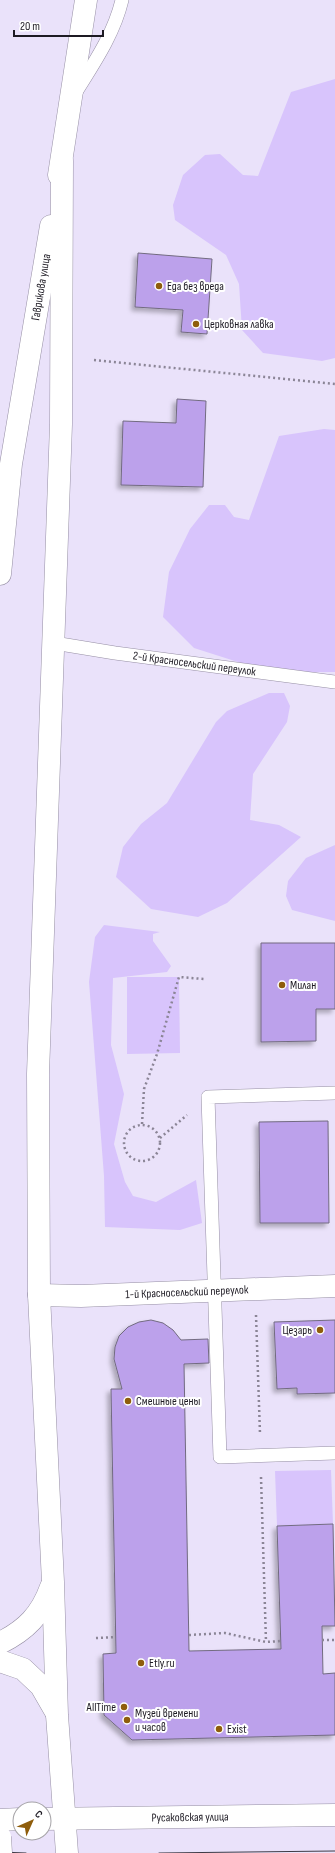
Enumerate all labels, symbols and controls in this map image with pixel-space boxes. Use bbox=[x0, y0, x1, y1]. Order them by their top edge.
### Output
scale bar bbox=[14, 12, 103, 38]
text: 20 m bbox=[20, 19, 40, 34]
street label: Гаврикова улица bbox=[28, 252, 54, 322]
place label: Еда без вреда bbox=[167, 279, 224, 294]
marker: Еда без вреда bbox=[154, 281, 164, 291]
place label: Церковная лавка bbox=[204, 317, 274, 332]
marker: Церковная лавка bbox=[191, 319, 201, 329]
street label: 2-й Красносельский переулок bbox=[132, 648, 257, 680]
place label: Милан bbox=[290, 978, 316, 993]
marker: Милан bbox=[277, 980, 287, 990]
street label: 1-й Красносельский переулок bbox=[125, 1282, 249, 1302]
place label: Цезарь bbox=[282, 1323, 312, 1338]
marker: Цезарь bbox=[315, 1325, 325, 1335]
place label: Смешные цены bbox=[136, 1394, 201, 1409]
marker: Смешные цены bbox=[123, 1396, 133, 1406]
place label: Etly.ru bbox=[149, 1656, 175, 1671]
marker: Etly.ru bbox=[136, 1658, 146, 1668]
place label: AllTime bbox=[86, 1700, 116, 1715]
marker: AllTime bbox=[119, 1702, 129, 1712]
place label: Музей времени и часов bbox=[135, 1706, 198, 1735]
marker: Музей времени и часов bbox=[122, 1715, 132, 1725]
place label: Exist bbox=[227, 1722, 247, 1737]
marker: Exist bbox=[214, 1724, 224, 1734]
north arrow bbox=[12, 1801, 52, 1841]
text: С bbox=[32, 1808, 46, 1821]
street label: Русаковская улица bbox=[151, 1809, 229, 1826]

